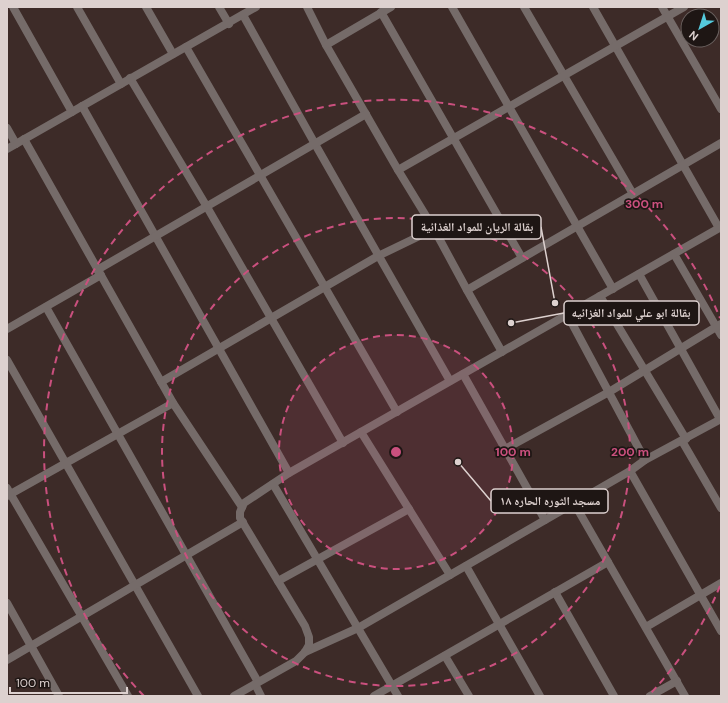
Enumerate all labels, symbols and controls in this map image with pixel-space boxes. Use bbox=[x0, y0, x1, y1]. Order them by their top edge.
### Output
north arrow bbox=[680, 8, 720, 48]
text: N bbox=[686, 28, 701, 44]
text: 300 m bbox=[625, 196, 663, 212]
callout: بقالة الريان للمواد الغذائية bbox=[412, 215, 541, 239]
text: بقالة الريان للمواد الغذائية bbox=[421, 219, 533, 235]
callout: بقالة ابو علي للمواد الغزائيه bbox=[564, 301, 699, 325]
text: بقالة ابو علي للمواد الغزائيه bbox=[572, 305, 690, 323]
text: 100 m bbox=[495, 444, 531, 460]
text: 200 m bbox=[611, 444, 649, 460]
centre of rings bbox=[389, 445, 403, 459]
callout: مسجد الثوره الحاره ١٨ bbox=[491, 489, 608, 513]
text: مسجد الثوره الحاره ١٨ bbox=[500, 493, 601, 509]
scale bar bbox=[10, 669, 127, 695]
text: 100 m bbox=[16, 675, 50, 691]

